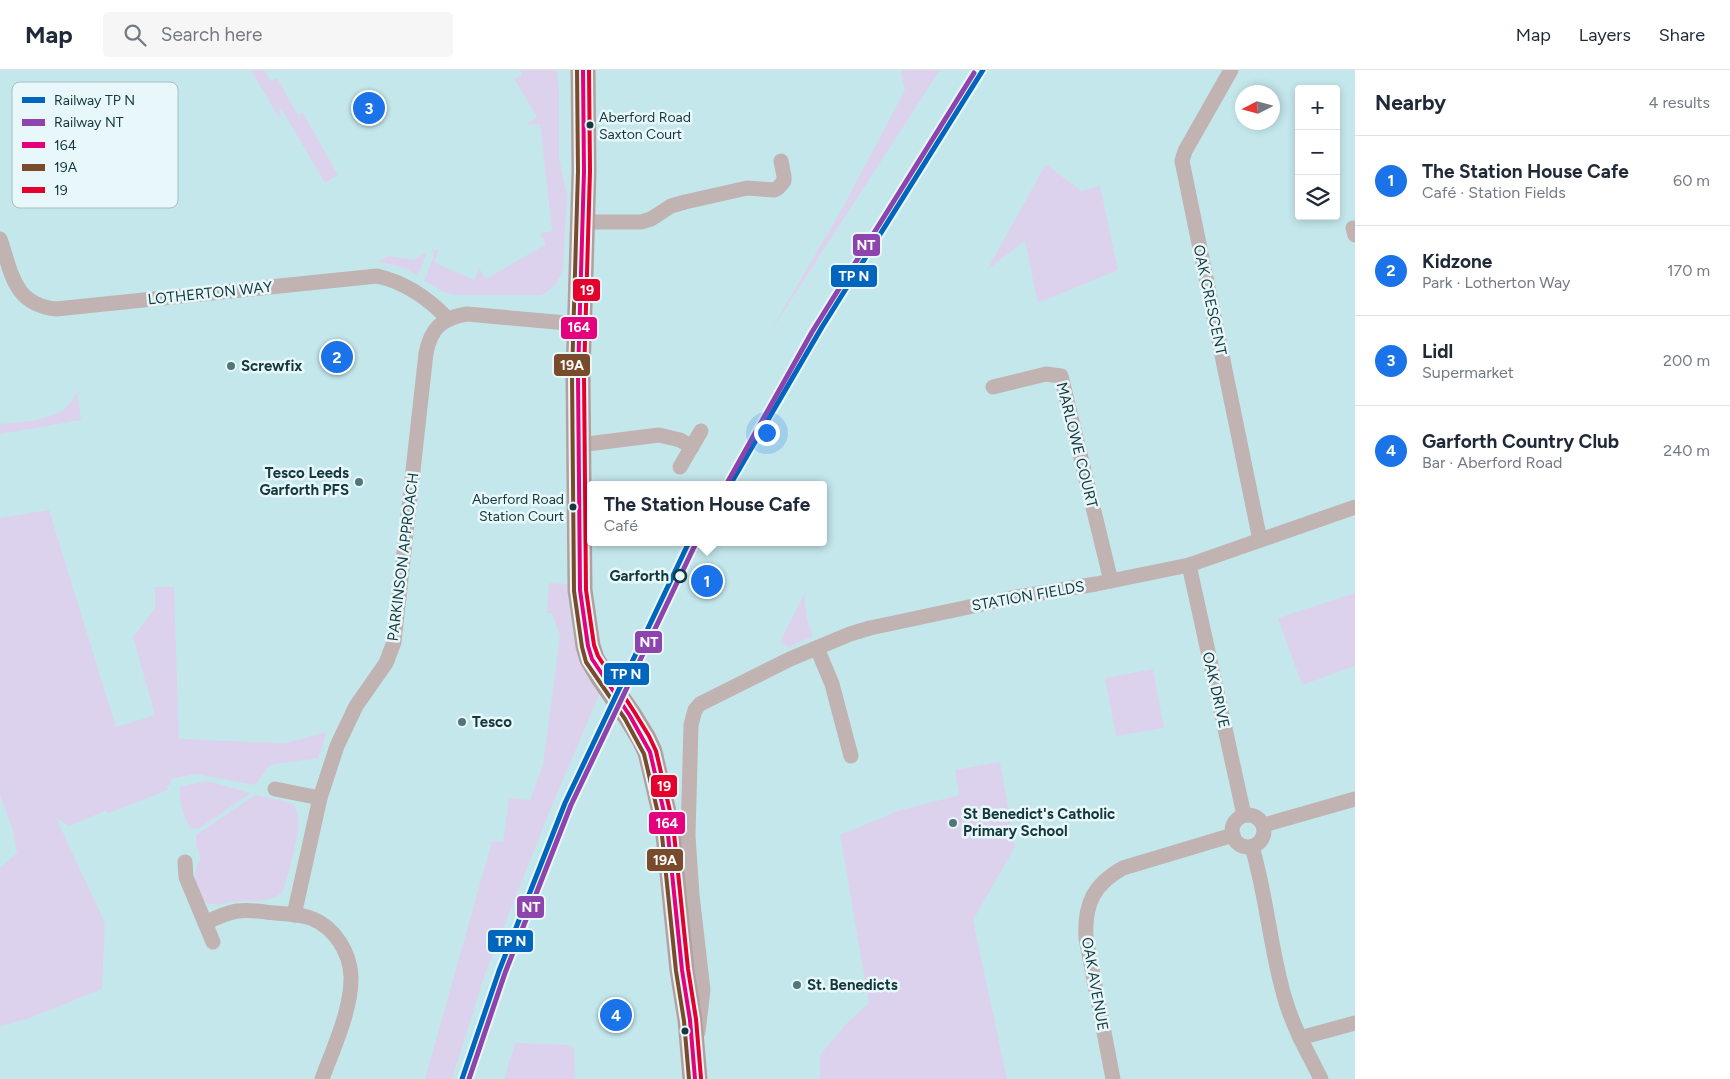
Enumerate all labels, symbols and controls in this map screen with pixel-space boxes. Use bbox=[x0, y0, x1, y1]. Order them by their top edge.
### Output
search box bbox=[103, 12, 453, 57]
text: Map bbox=[25, 20, 73, 49]
icon: search bbox=[121, 21, 149, 49]
text: Search here bbox=[161, 23, 262, 46]
text: Map bbox=[1516, 24, 1551, 46]
text: Layers bbox=[1579, 24, 1631, 46]
text: Share bbox=[1659, 24, 1705, 46]
legend bbox=[12, 82, 178, 208]
north arrow bbox=[1235, 85, 1280, 130]
map controls bbox=[1295, 85, 1340, 220]
button: + bbox=[1295, 85, 1340, 130]
pin: 3 bbox=[353, 89, 385, 127]
text: Nearby bbox=[1375, 90, 1446, 115]
text: Railway TP N bbox=[54, 92, 135, 109]
text: 4 results bbox=[1649, 93, 1710, 112]
place label: Aberford Road Saxton Court bbox=[599, 109, 691, 143]
text: Railway NT bbox=[54, 114, 124, 131]
marker: Aberford Road Saxton Court bbox=[585, 120, 595, 130]
button: − bbox=[1295, 130, 1340, 175]
text: 164 bbox=[54, 137, 77, 154]
text: 19A bbox=[54, 159, 78, 176]
text: The Station House Cafe bbox=[1422, 160, 1629, 183]
text: 1 bbox=[1388, 171, 1394, 190]
text: 60 m bbox=[1673, 171, 1710, 190]
button: layers bbox=[1295, 175, 1340, 220]
text: 19 bbox=[54, 182, 68, 199]
text: Café · Station Fields bbox=[1422, 183, 1566, 202]
line badge: NT bbox=[852, 233, 881, 257]
text: NT bbox=[857, 237, 876, 254]
street label: OAK CRESCENT bbox=[1189, 243, 1231, 358]
text: Kidzone bbox=[1422, 250, 1492, 273]
text: 2 bbox=[1386, 261, 1396, 280]
text: 170 m bbox=[1667, 261, 1710, 280]
line badge: TP N bbox=[830, 264, 878, 288]
text: TP N bbox=[839, 268, 869, 285]
text: Park · Lotherton Way bbox=[1422, 273, 1570, 292]
street label: LOTHERTON WAY bbox=[147, 278, 273, 308]
line badge: 19 bbox=[572, 278, 601, 302]
text: 19 bbox=[580, 282, 594, 299]
line badge: 164 bbox=[560, 316, 598, 340]
text: 164 bbox=[568, 319, 591, 336]
pin: 2 bbox=[321, 338, 353, 376]
text: Lidl bbox=[1422, 340, 1453, 363]
text: 3 bbox=[1387, 351, 1395, 370]
text: 200 m bbox=[1663, 351, 1710, 370]
line badge: 19A bbox=[553, 353, 591, 377]
place label: Screwfix bbox=[241, 357, 302, 375]
text: 19A bbox=[560, 357, 584, 374]
marker: Screwfix bbox=[225, 360, 237, 372]
text: Supermarket bbox=[1422, 363, 1514, 382]
street label: MARLOWE COURT bbox=[1053, 380, 1102, 510]
your location bbox=[754, 420, 780, 446]
text: Garforth Country Club bbox=[1422, 430, 1619, 453]
text: 4 bbox=[1386, 441, 1396, 460]
text: 240 m bbox=[1663, 441, 1710, 460]
text: Bar · Aberford Road bbox=[1422, 453, 1562, 472]
place label: Tesco Leeds Garforth PFS bbox=[259, 464, 349, 499]
street label: PARKINSON APPROACH bbox=[384, 472, 422, 642]
marker: Tesco Leeds Garforth PFS bbox=[353, 476, 365, 488]
popup bbox=[587, 481, 827, 546]
place label: Aberford Road Station Court bbox=[472, 491, 564, 525]
text: The Station House Cafe bbox=[604, 493, 810, 516]
marker: Aberford Road Station Court bbox=[568, 502, 578, 512]
text: Café bbox=[604, 516, 638, 535]
pin: 1 bbox=[691, 562, 723, 600]
place label: Garforth bbox=[609, 567, 669, 585]
marker: Garforth bbox=[673, 569, 687, 583]
street label: STATION FIELDS bbox=[970, 577, 1086, 615]
line badge: NT bbox=[634, 630, 663, 654]
text: NT bbox=[640, 634, 659, 651]
street label: OAK DRIVE bbox=[1198, 650, 1234, 730]
line badge: TP N bbox=[603, 662, 650, 686]
text: TP N bbox=[611, 666, 641, 683]
place label: Tesco bbox=[472, 713, 512, 731]
marker: Tesco bbox=[456, 716, 468, 728]
line badge: 19 bbox=[650, 774, 678, 798]
text: 19 bbox=[657, 778, 671, 795]
place label: St Benedict's Catholic Primary School bbox=[963, 805, 1115, 840]
line badge: 164 bbox=[648, 811, 686, 835]
text: 164 bbox=[656, 815, 679, 832]
marker: St Benedict's Catholic Primary School bbox=[947, 817, 959, 829]
line badge: 19A bbox=[646, 848, 684, 872]
text: 19A bbox=[653, 852, 677, 869]
line badge: NT bbox=[516, 895, 545, 919]
text: NT bbox=[522, 899, 541, 916]
line badge: TP N bbox=[487, 929, 534, 953]
text: TP N bbox=[496, 933, 526, 950]
street label: OAK AVENUE bbox=[1078, 936, 1112, 1032]
place label: St. Benedicts bbox=[807, 976, 898, 994]
marker: St. Benedicts bbox=[791, 979, 803, 991]
pin: 4 bbox=[600, 996, 632, 1034]
unlabelled marker bbox=[680, 1026, 690, 1036]

